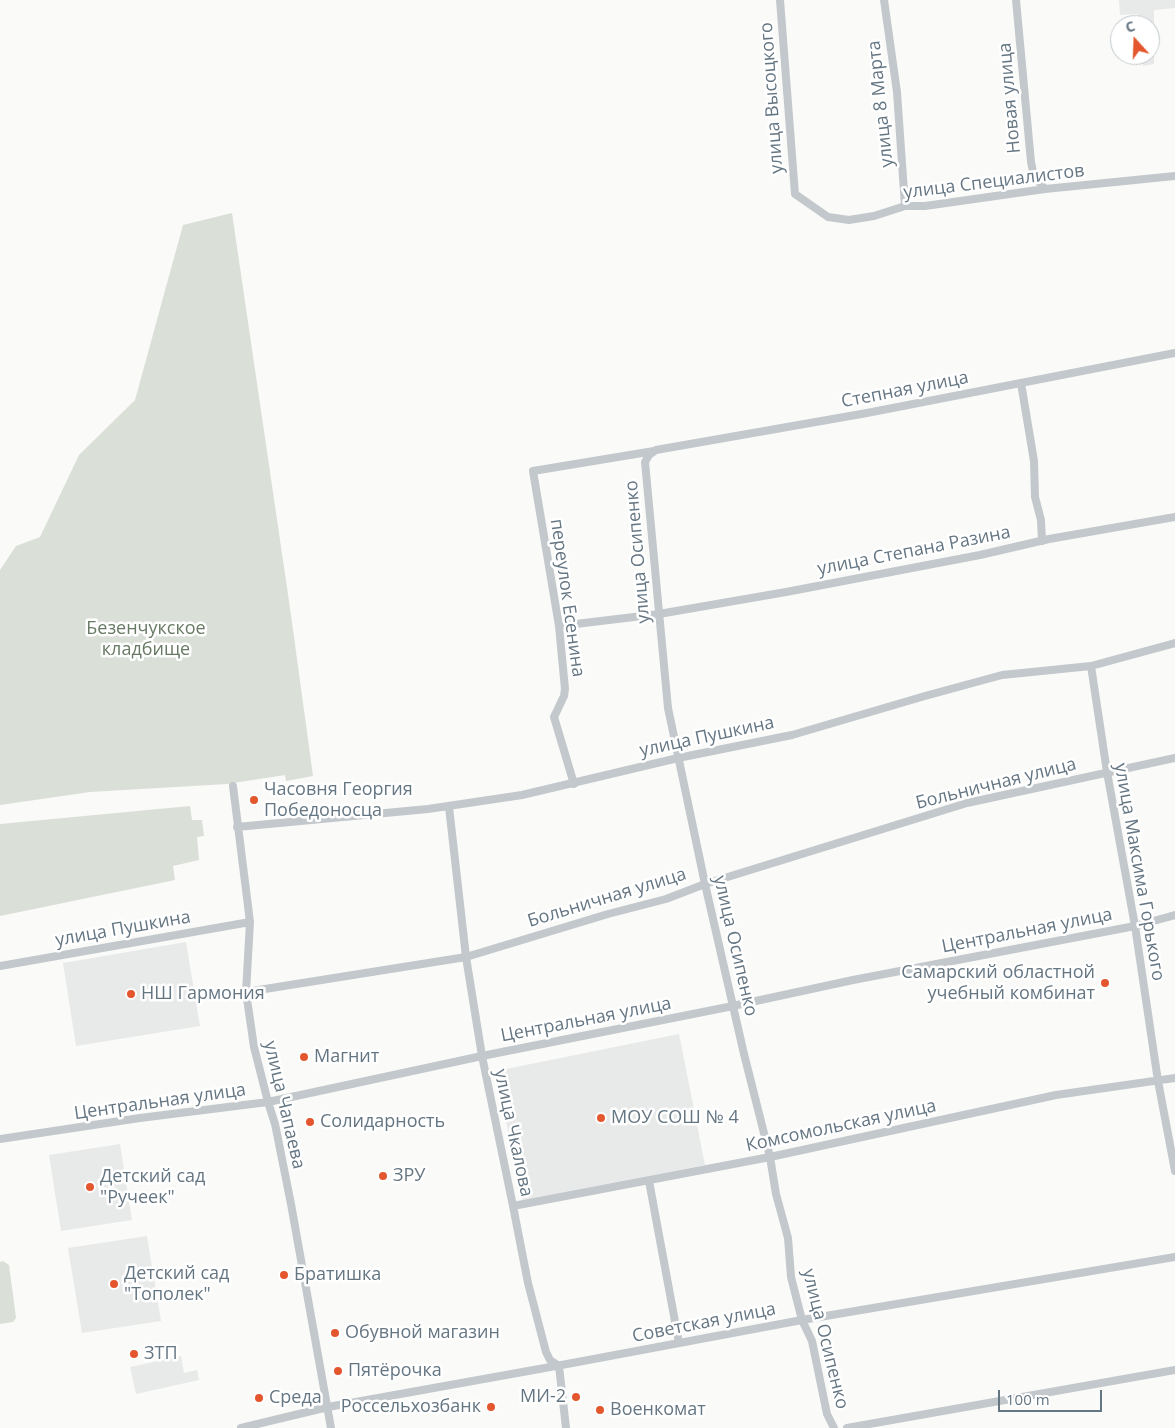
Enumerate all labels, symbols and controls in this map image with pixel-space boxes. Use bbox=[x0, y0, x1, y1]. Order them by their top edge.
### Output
north arrow bbox=[1110, 15, 1160, 65]
text: С bbox=[1123, 16, 1137, 37]
street label: улица Высоцкого bbox=[756, 22, 788, 174]
street label: улица 8 Марта bbox=[864, 40, 898, 168]
street label: Новая улица bbox=[994, 42, 1026, 154]
street label: улица Специалистов bbox=[902, 160, 1086, 204]
street label: Степная улица bbox=[840, 367, 970, 413]
street label: улица Осипенко bbox=[621, 480, 655, 624]
street label: переулок Есенина bbox=[545, 518, 589, 678]
street label: улица Степана Разина bbox=[816, 522, 1012, 580]
park label: Безенчукское кладбище bbox=[86, 618, 206, 660]
street label: улица Пушкина bbox=[638, 712, 776, 762]
street label: Больничная улица bbox=[914, 754, 1078, 814]
street label: улица Максима Горького bbox=[1109, 761, 1169, 983]
place label: Часовня Георгия Победоносца bbox=[264, 779, 413, 822]
marker: Часовня Георгия Победоносца bbox=[248, 794, 260, 806]
street label: Больничная улица bbox=[525, 864, 689, 932]
street label: улица Осипенко bbox=[708, 874, 762, 1018]
street label: Центральная улица bbox=[940, 904, 1114, 958]
street label: улица Пушкина bbox=[54, 906, 192, 952]
place label: Самарский областной учебный комбинат bbox=[901, 962, 1095, 1004]
marker: Самарский областной учебный комбинат bbox=[1099, 977, 1111, 989]
place label: НШ Гармония bbox=[141, 983, 265, 1005]
marker: НШ Гармония bbox=[125, 988, 137, 1000]
street label: Центральная улица bbox=[499, 993, 673, 1047]
street label: улица Чапаева bbox=[259, 1039, 309, 1171]
place label: Магнит bbox=[314, 1046, 379, 1068]
marker: Магнит bbox=[298, 1051, 310, 1063]
street label: улица Чкалова bbox=[489, 1067, 537, 1199]
street label: Центральная улица bbox=[73, 1079, 247, 1125]
street label: Комсомольская улица bbox=[744, 1095, 938, 1157]
place label: МОУ СОШ № 4 bbox=[611, 1107, 739, 1129]
place label: Солидарность bbox=[320, 1111, 445, 1133]
marker: МОУ СОШ № 4 bbox=[595, 1112, 607, 1124]
marker: Солидарность bbox=[304, 1116, 316, 1128]
place label: ЗРУ bbox=[393, 1165, 425, 1187]
place label: Детский сад "Ручеек" bbox=[100, 1166, 205, 1208]
marker: ЗРУ bbox=[377, 1170, 389, 1182]
marker: Детский сад "Ручеек" bbox=[84, 1181, 96, 1193]
place label: Детский сад "Тополек" bbox=[124, 1263, 229, 1306]
place label: Братишка bbox=[294, 1264, 381, 1286]
street label: улица Осипенко bbox=[797, 1267, 853, 1411]
marker: Братишка bbox=[278, 1269, 290, 1281]
marker: Детский сад "Тополек" bbox=[108, 1278, 120, 1290]
street label: Советская улица bbox=[630, 1299, 778, 1347]
place label: Обувной магазин bbox=[345, 1322, 500, 1344]
marker: Обувной магазин bbox=[329, 1327, 341, 1339]
place label: ЗТП bbox=[144, 1343, 178, 1365]
marker: ЗТП bbox=[128, 1348, 140, 1360]
place label: Пятёрочка bbox=[348, 1360, 442, 1382]
marker: Пятёрочка bbox=[332, 1365, 344, 1377]
scale bar bbox=[1000, 1380, 1104, 1412]
place label: МИ-2 bbox=[520, 1386, 566, 1408]
place label: Среда bbox=[269, 1387, 322, 1409]
text: 100 m bbox=[1006, 1389, 1050, 1409]
marker: МИ-2 bbox=[570, 1391, 582, 1403]
marker: Среда bbox=[253, 1392, 265, 1404]
place label: Россельхозбанк bbox=[341, 1396, 481, 1418]
place label: Военкомат bbox=[610, 1399, 706, 1421]
marker: Россельхозбанк bbox=[485, 1401, 497, 1413]
marker: Военкомат bbox=[594, 1404, 606, 1416]

